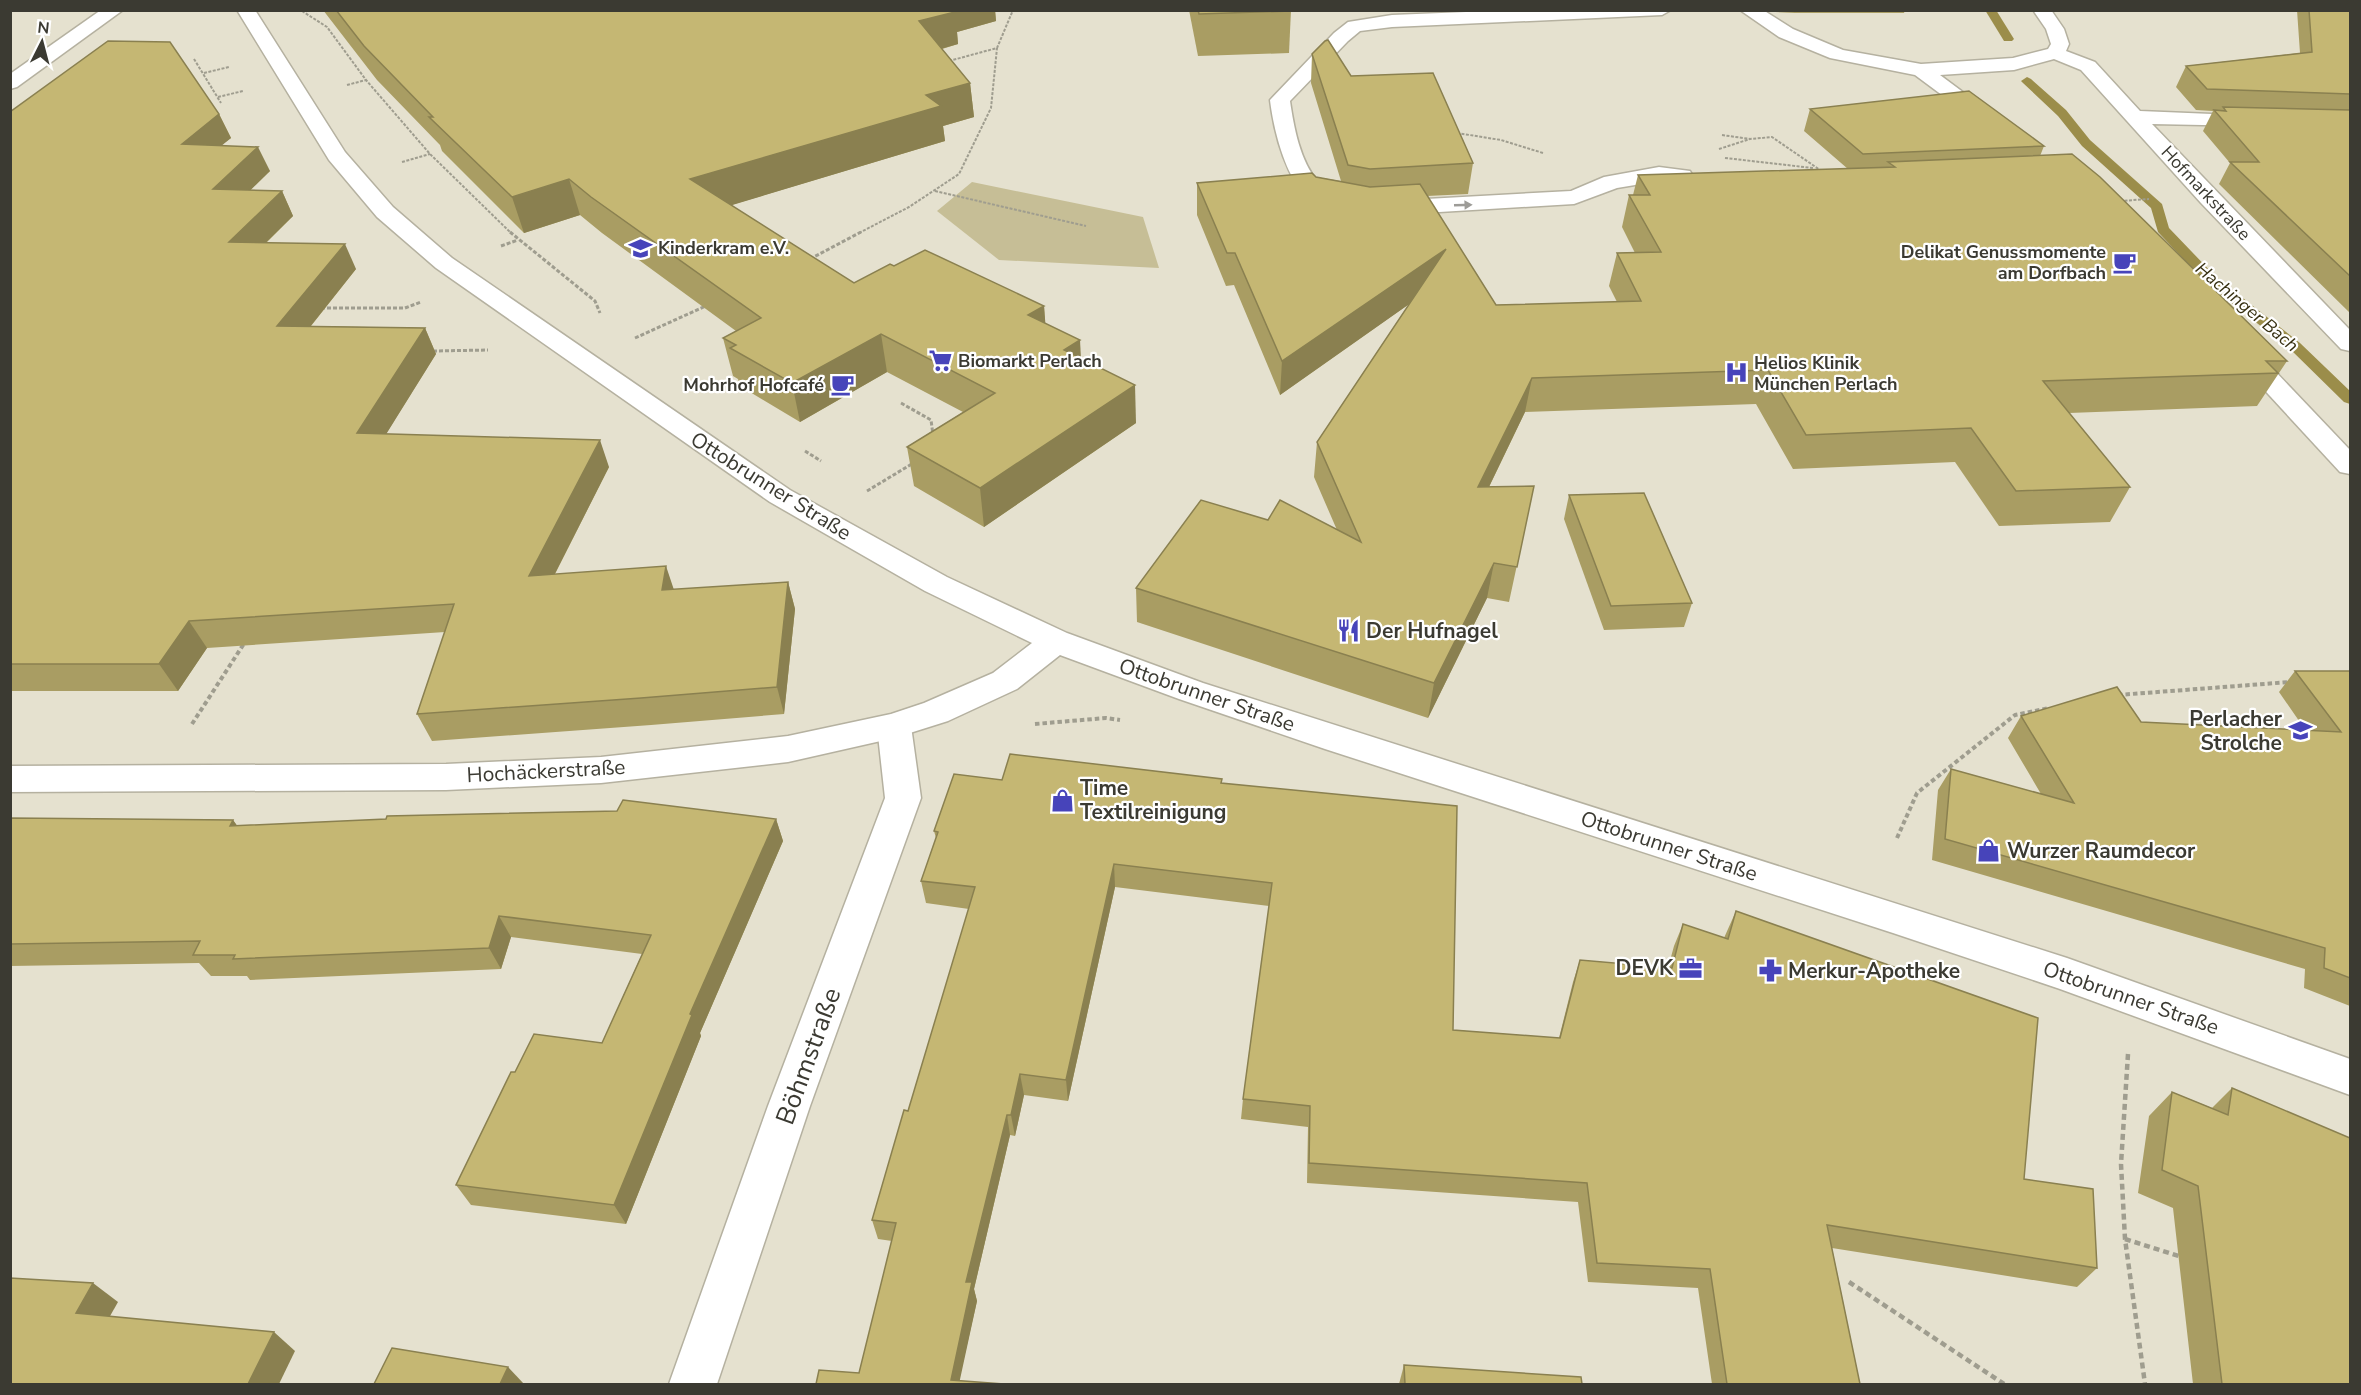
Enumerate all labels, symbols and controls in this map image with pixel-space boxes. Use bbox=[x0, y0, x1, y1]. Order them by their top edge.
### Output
north arrow bbox=[12, 12, 72, 72]
text: N bbox=[36, 17, 51, 40]
street label: Hofmarkstraße bbox=[2156, 140, 2256, 246]
one-way arrow bbox=[1454, 200, 1473, 209]
school or university icon: Kinderkram e.V. bbox=[627, 235, 653, 261]
place label: Kinderkram e.V. bbox=[658, 236, 789, 260]
place label: Delikat Genussmomente am Dorfbach bbox=[1901, 240, 2106, 285]
cafe icon: Delikat Genussmomente am Dorfbach bbox=[2111, 249, 2137, 275]
water label: Hachinger Bach bbox=[2190, 257, 2304, 357]
supermarket icon: Biomarkt Perlach bbox=[927, 348, 953, 374]
place label: Biomarkt Perlach bbox=[958, 349, 1102, 373]
place label: Helios Klinik München Perlach bbox=[1754, 351, 1897, 396]
hospital icon: Helios Klinik München Perlach bbox=[1723, 360, 1749, 386]
cafe icon: Mohrhof Hofcafé bbox=[829, 372, 855, 398]
place label: Mohrhof Hofcafé bbox=[683, 373, 824, 397]
street label: Ottobrunner Straße bbox=[685, 425, 857, 547]
place label: Der Hufnagel bbox=[1366, 617, 1498, 645]
restaurant icon: Der Hufnagel bbox=[1335, 618, 1361, 644]
street label: Ottobrunner Straße bbox=[1115, 652, 1299, 738]
place label: Perlacher Strolche bbox=[2189, 705, 2283, 757]
school or university icon: Perlacher Strolche bbox=[2287, 718, 2313, 744]
street label: Hochäckerstraße bbox=[466, 753, 626, 789]
place label: Time Textilreinigung bbox=[1080, 774, 1227, 826]
shop icon: Time Textilreinigung bbox=[1049, 787, 1075, 813]
street label: Ottobrunner Straße bbox=[1577, 804, 1761, 888]
place label: Wurzer Raumdecor bbox=[2007, 837, 2196, 865]
shop icon: Wurzer Raumdecor bbox=[1976, 838, 2002, 864]
place label: DEVK bbox=[1616, 954, 1674, 982]
office icon: DEVK bbox=[1678, 955, 1704, 981]
street label: Ottobrunner Straße bbox=[2039, 955, 2223, 1041]
place label: Merkur-Apotheke bbox=[1788, 957, 1960, 985]
pharmacy icon: Merkur-Apotheke bbox=[1757, 958, 1783, 984]
street label: Böhmstraße bbox=[768, 983, 849, 1129]

